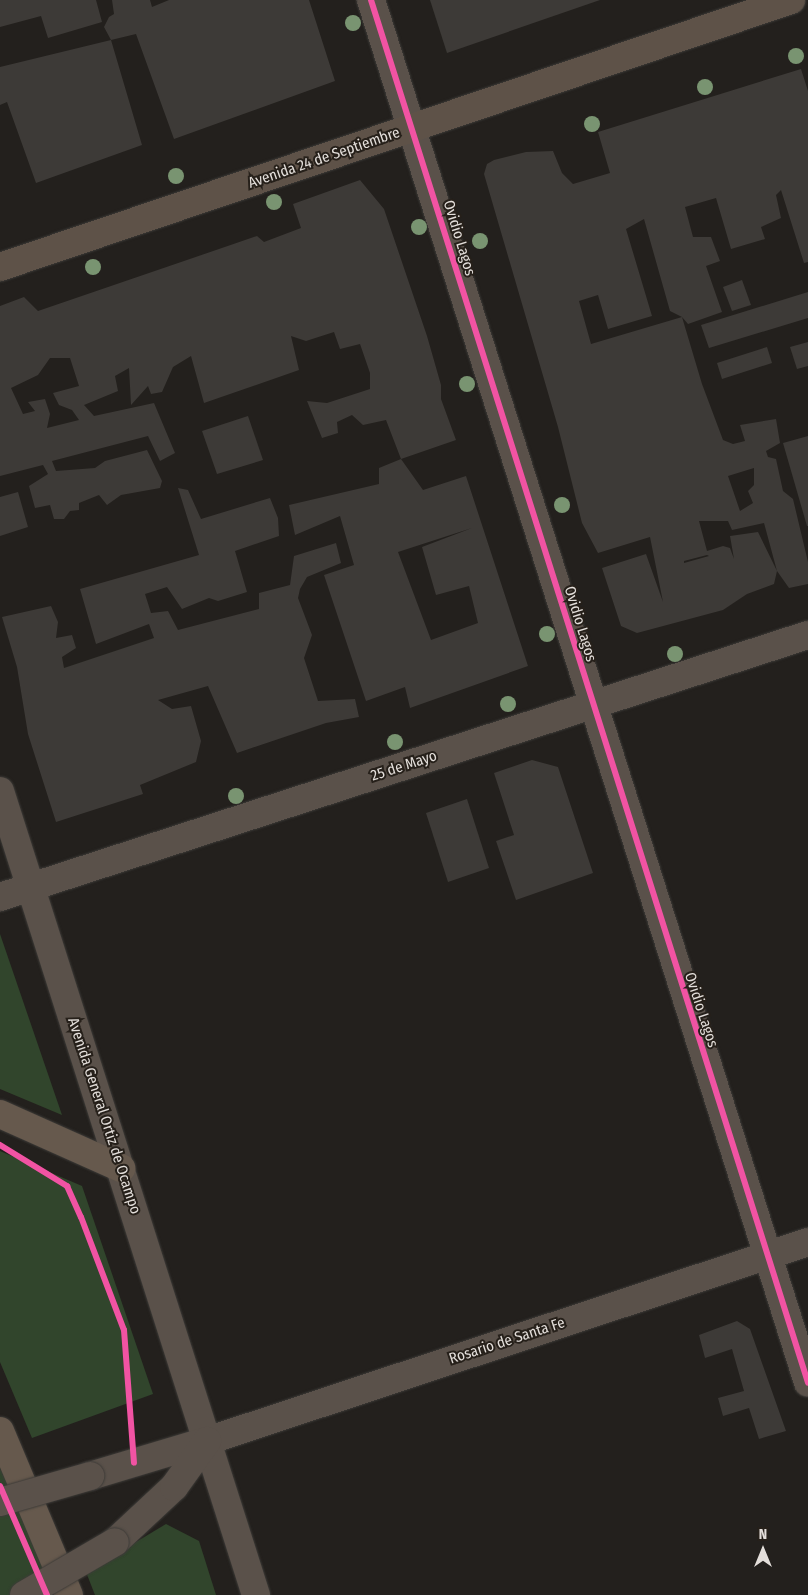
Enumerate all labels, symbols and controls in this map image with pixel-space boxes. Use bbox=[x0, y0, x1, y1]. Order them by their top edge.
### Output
street label: Avenida 24 de Septiembre bbox=[246, 124, 402, 192]
street label: Ovidio Lagos bbox=[439, 198, 479, 278]
street label: Ovidio Lagos bbox=[560, 584, 600, 664]
street label: 25 de Mayo bbox=[369, 747, 439, 785]
street label: Ovidio Lagos bbox=[680, 970, 722, 1050]
street label: Avenida General Ortiz de Ocampo bbox=[64, 1015, 144, 1217]
street label: Rosario de Santa Fe bbox=[447, 1314, 567, 1368]
north arrow bbox=[738, 1525, 788, 1575]
text: N bbox=[759, 1526, 767, 1543]

